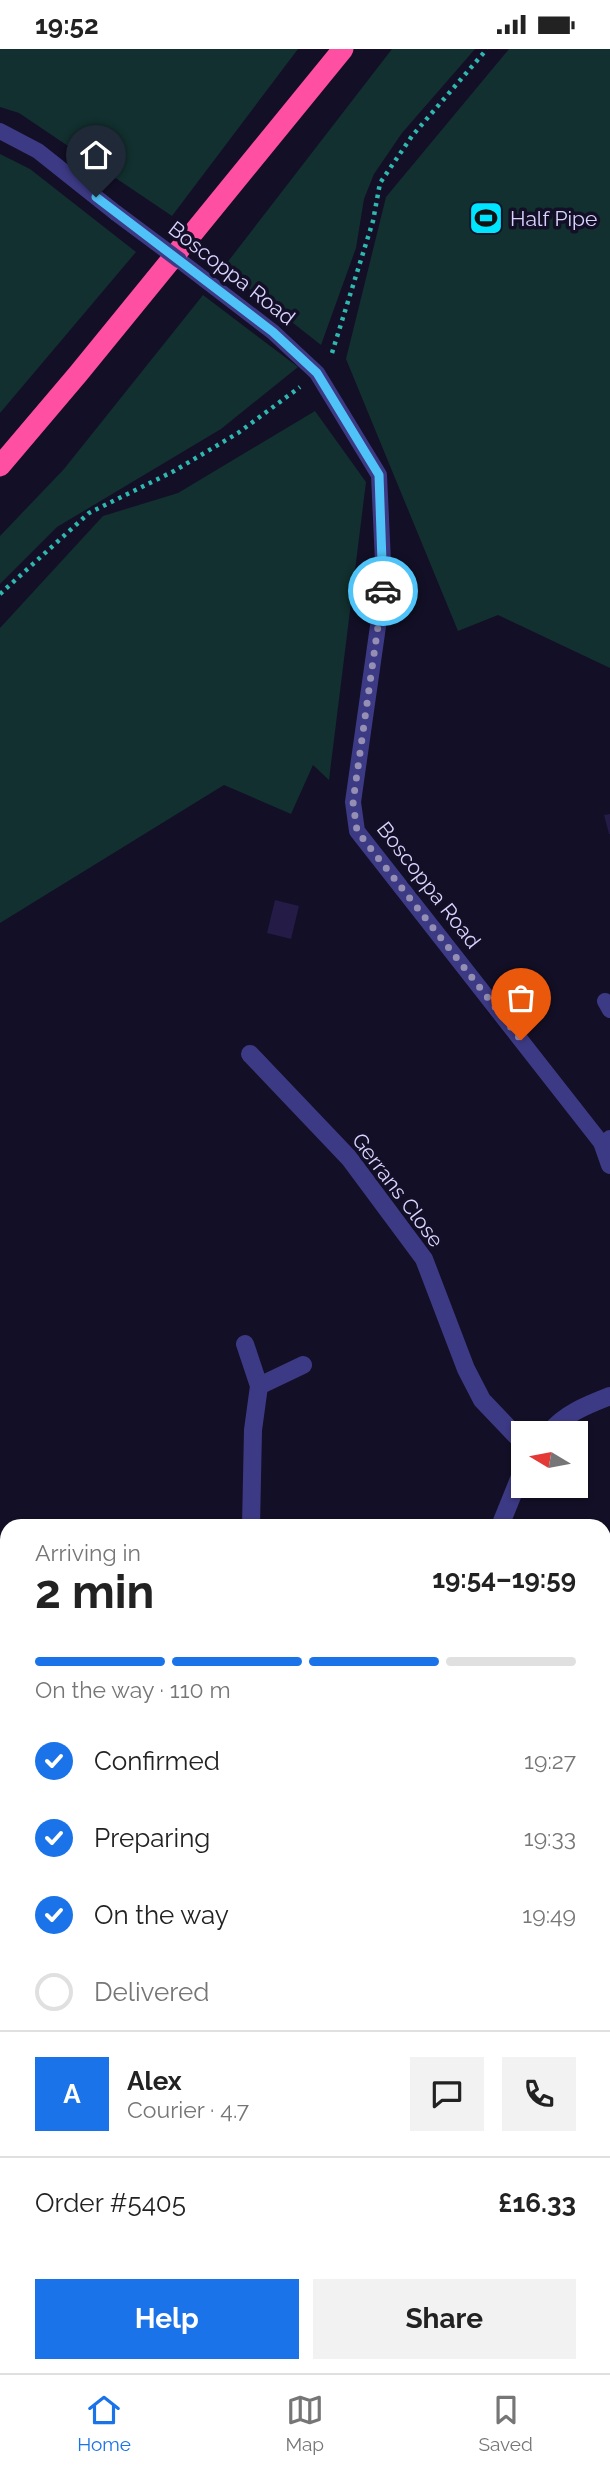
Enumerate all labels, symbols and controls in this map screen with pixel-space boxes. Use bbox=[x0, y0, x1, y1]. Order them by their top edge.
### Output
text: 19:52 bbox=[35, 10, 99, 40]
pin bbox=[66, 125, 126, 197]
icon: home bbox=[77, 136, 115, 174]
sports icon: Half Pipe bbox=[467, 199, 505, 237]
place label: Half Pipe bbox=[510, 206, 597, 231]
street label: Boscoppa Road bbox=[164, 216, 300, 330]
courier bbox=[348, 556, 418, 626]
icon: car bbox=[364, 572, 402, 610]
street label: Boscoppa Road bbox=[372, 817, 486, 953]
pin bbox=[491, 968, 551, 1040]
icon: bag bbox=[502, 979, 540, 1017]
street label: Gerrans Close bbox=[347, 1128, 449, 1252]
north arrow bbox=[511, 1421, 588, 1498]
map controls bbox=[511, 1421, 588, 1498]
text: Arriving in bbox=[35, 1539, 141, 1566]
text: 19:54–19:59 bbox=[432, 1564, 576, 1594]
text: 2 min bbox=[35, 1565, 154, 1619]
text: On the way · 110 m bbox=[35, 1676, 231, 1703]
icon: check bbox=[35, 1742, 73, 1780]
text: Confirmed bbox=[94, 1746, 220, 1776]
text: 19:27 bbox=[524, 1747, 576, 1774]
icon: check bbox=[35, 1819, 73, 1857]
text: Preparing bbox=[94, 1823, 210, 1853]
text: 19:33 bbox=[524, 1824, 576, 1851]
icon: check bbox=[35, 1896, 73, 1934]
text: On the way bbox=[94, 1900, 229, 1930]
text: 19:49 bbox=[522, 1901, 576, 1928]
text: Delivered bbox=[94, 1977, 209, 2007]
button: chat bbox=[410, 2057, 484, 2131]
button: phone bbox=[502, 2057, 576, 2131]
text: Alex bbox=[127, 2066, 182, 2096]
text: A bbox=[63, 2079, 81, 2109]
text: Courier · 4.7 bbox=[127, 2096, 249, 2123]
text: Order #5405 bbox=[35, 2188, 186, 2218]
text: £16.33 bbox=[498, 2188, 576, 2218]
button: Help bbox=[35, 2279, 299, 2359]
button: Share bbox=[313, 2279, 576, 2359]
tab: Home bbox=[77, 2391, 131, 2455]
tab: Map bbox=[285, 2391, 324, 2455]
tab: Saved bbox=[478, 2391, 533, 2455]

